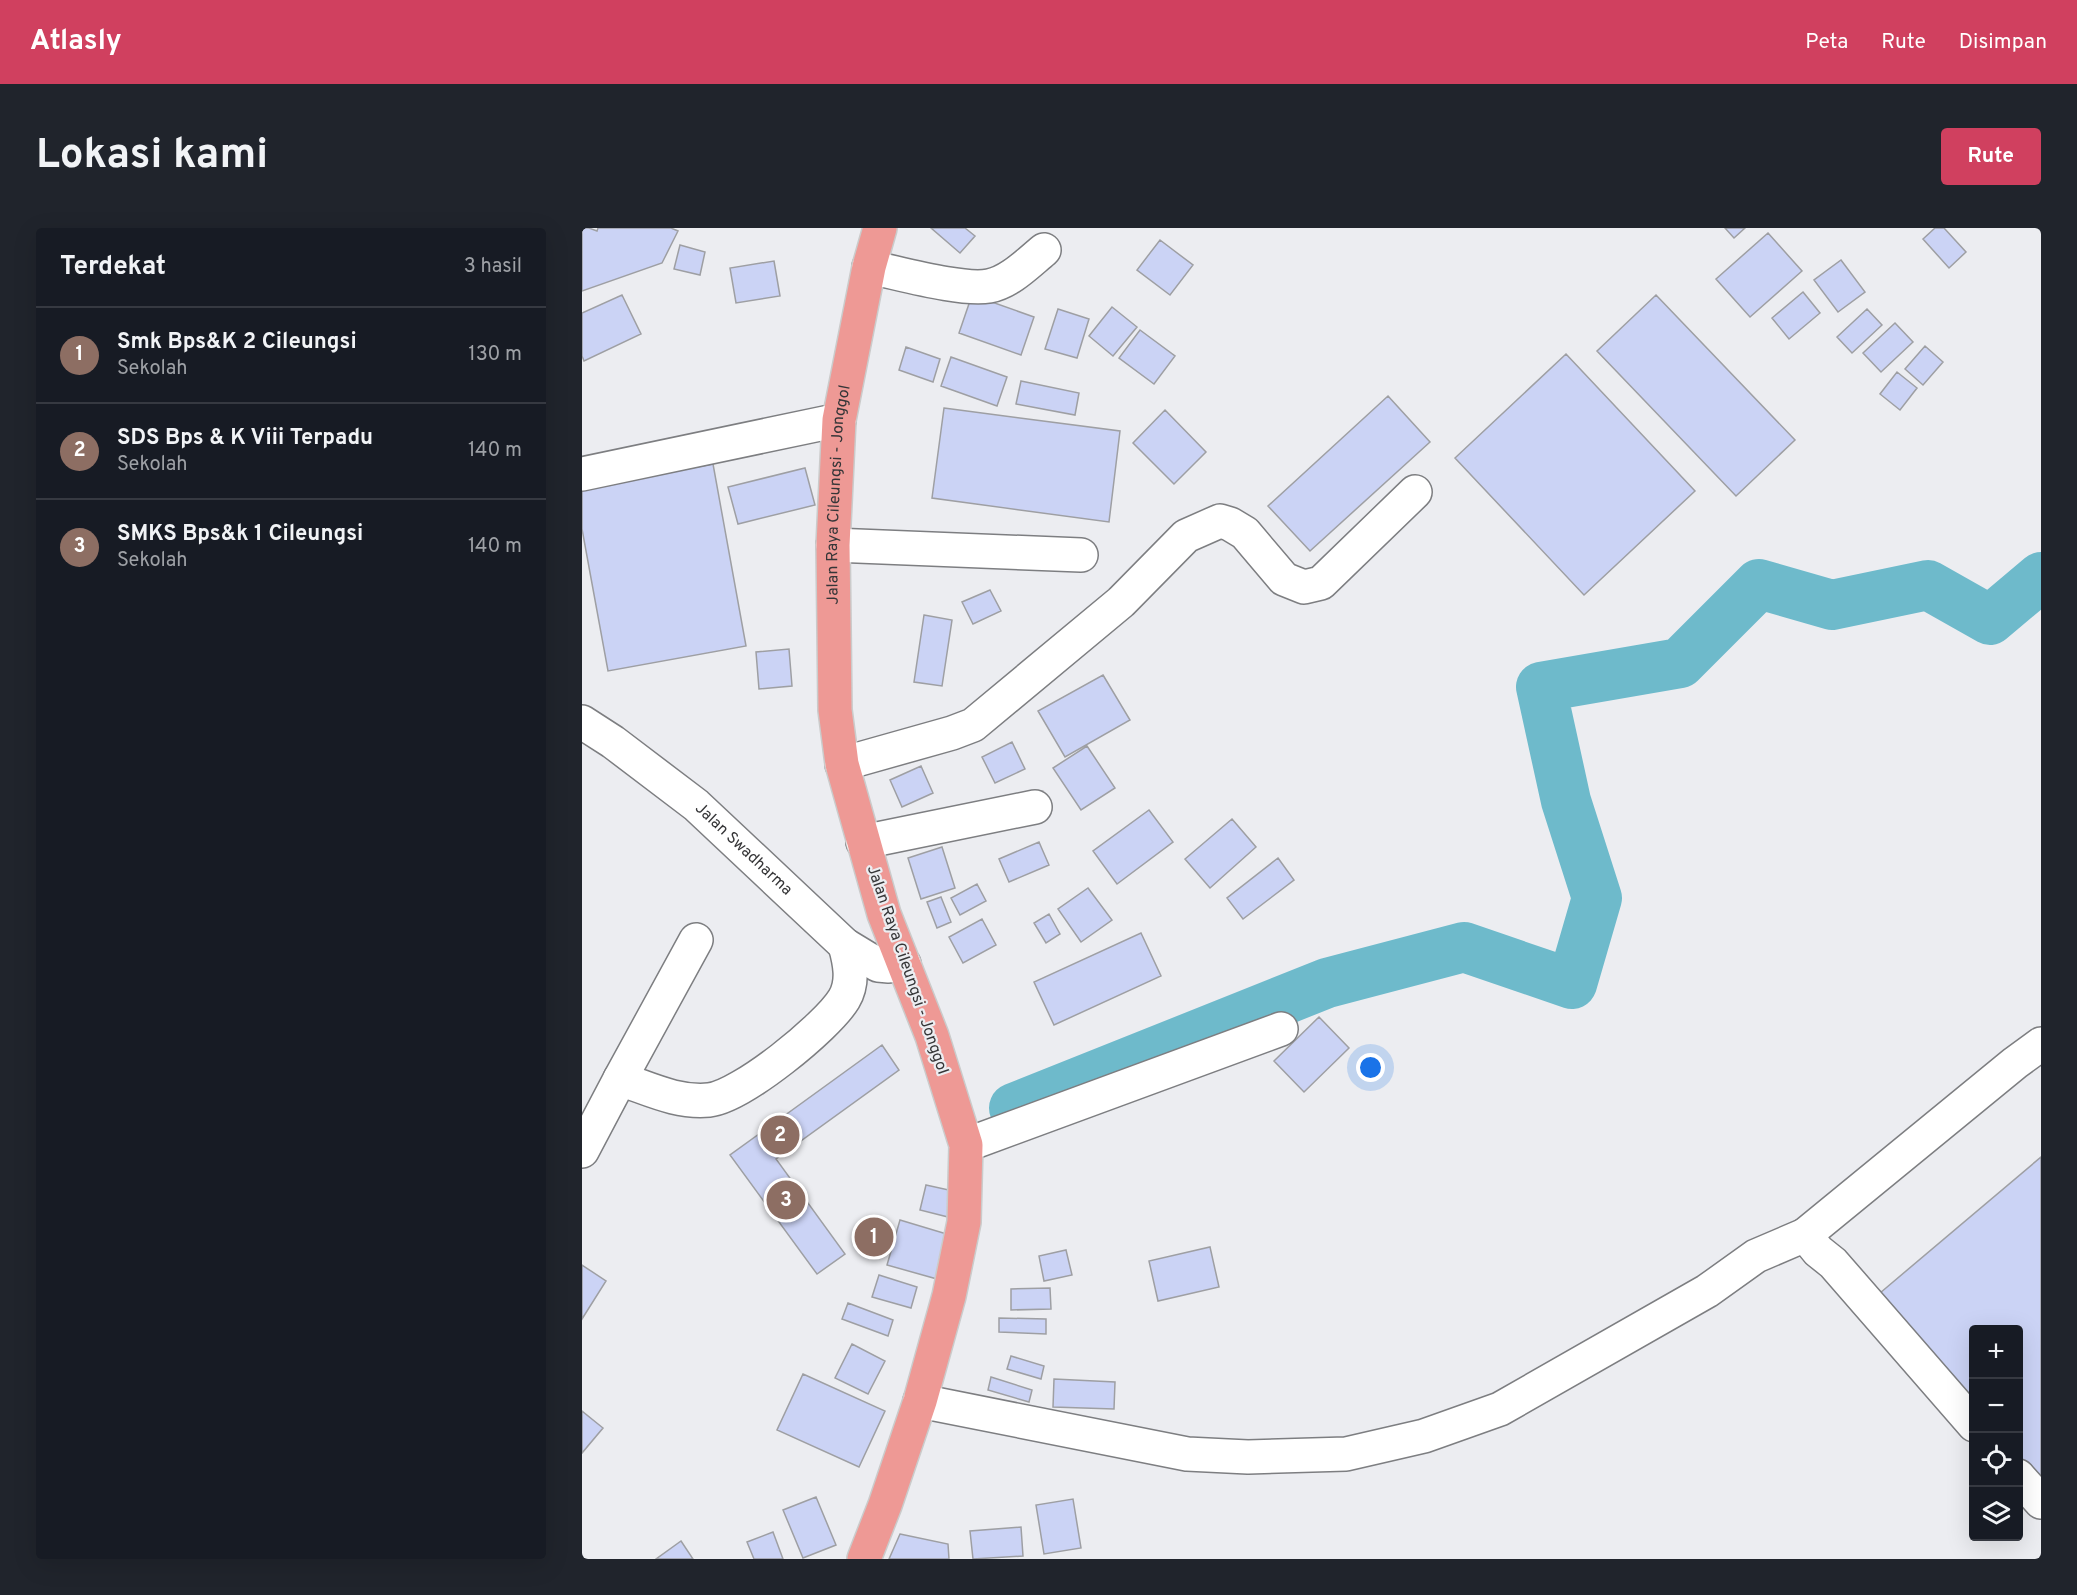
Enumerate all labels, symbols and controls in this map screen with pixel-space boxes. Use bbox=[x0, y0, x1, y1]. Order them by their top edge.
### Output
text: Atlasly bbox=[30, 24, 122, 60]
text: Peta bbox=[1805, 29, 1848, 56]
text: Rute bbox=[1881, 29, 1926, 56]
text: Disimpan bbox=[1959, 29, 2047, 56]
button: Rute bbox=[1941, 128, 2041, 185]
text: Lokasi kami bbox=[36, 130, 268, 183]
text: Terdekat bbox=[60, 251, 166, 284]
text: 3 hasil bbox=[464, 254, 522, 280]
text: Smk Bps&K 2 Cileungsi bbox=[117, 329, 357, 356]
text: 1 bbox=[76, 342, 84, 368]
text: 130 m bbox=[468, 342, 522, 368]
text: Sekolah bbox=[117, 356, 188, 382]
street label: Jalan Raya Cileungsi - Jonggol bbox=[823, 384, 856, 605]
text: SDS Bps & K Viii Terpadu bbox=[117, 425, 373, 452]
text: 2 bbox=[73, 438, 86, 464]
text: 140 m bbox=[468, 438, 522, 464]
text: Sekolah bbox=[117, 452, 188, 478]
text: SMKS Bps&k 1 Cileungsi bbox=[117, 521, 363, 548]
text: 3 bbox=[74, 534, 86, 560]
text: 140 m bbox=[468, 534, 522, 560]
text: Sekolah bbox=[117, 548, 188, 574]
street label: Jalan Swadharma bbox=[690, 799, 796, 900]
street label: Jalan Raya Cileungsi - Jonggol bbox=[862, 863, 952, 1077]
your location bbox=[1356, 1053, 1385, 1082]
pin: 2 bbox=[760, 1112, 800, 1158]
pin: 3 bbox=[766, 1178, 806, 1222]
pin: 1 bbox=[854, 1214, 894, 1260]
map controls bbox=[1969, 1325, 2023, 1541]
button: + bbox=[1969, 1325, 2023, 1379]
button: − bbox=[1969, 1379, 2023, 1433]
button: locate bbox=[1969, 1433, 2023, 1487]
button: layers bbox=[1969, 1487, 2023, 1541]

